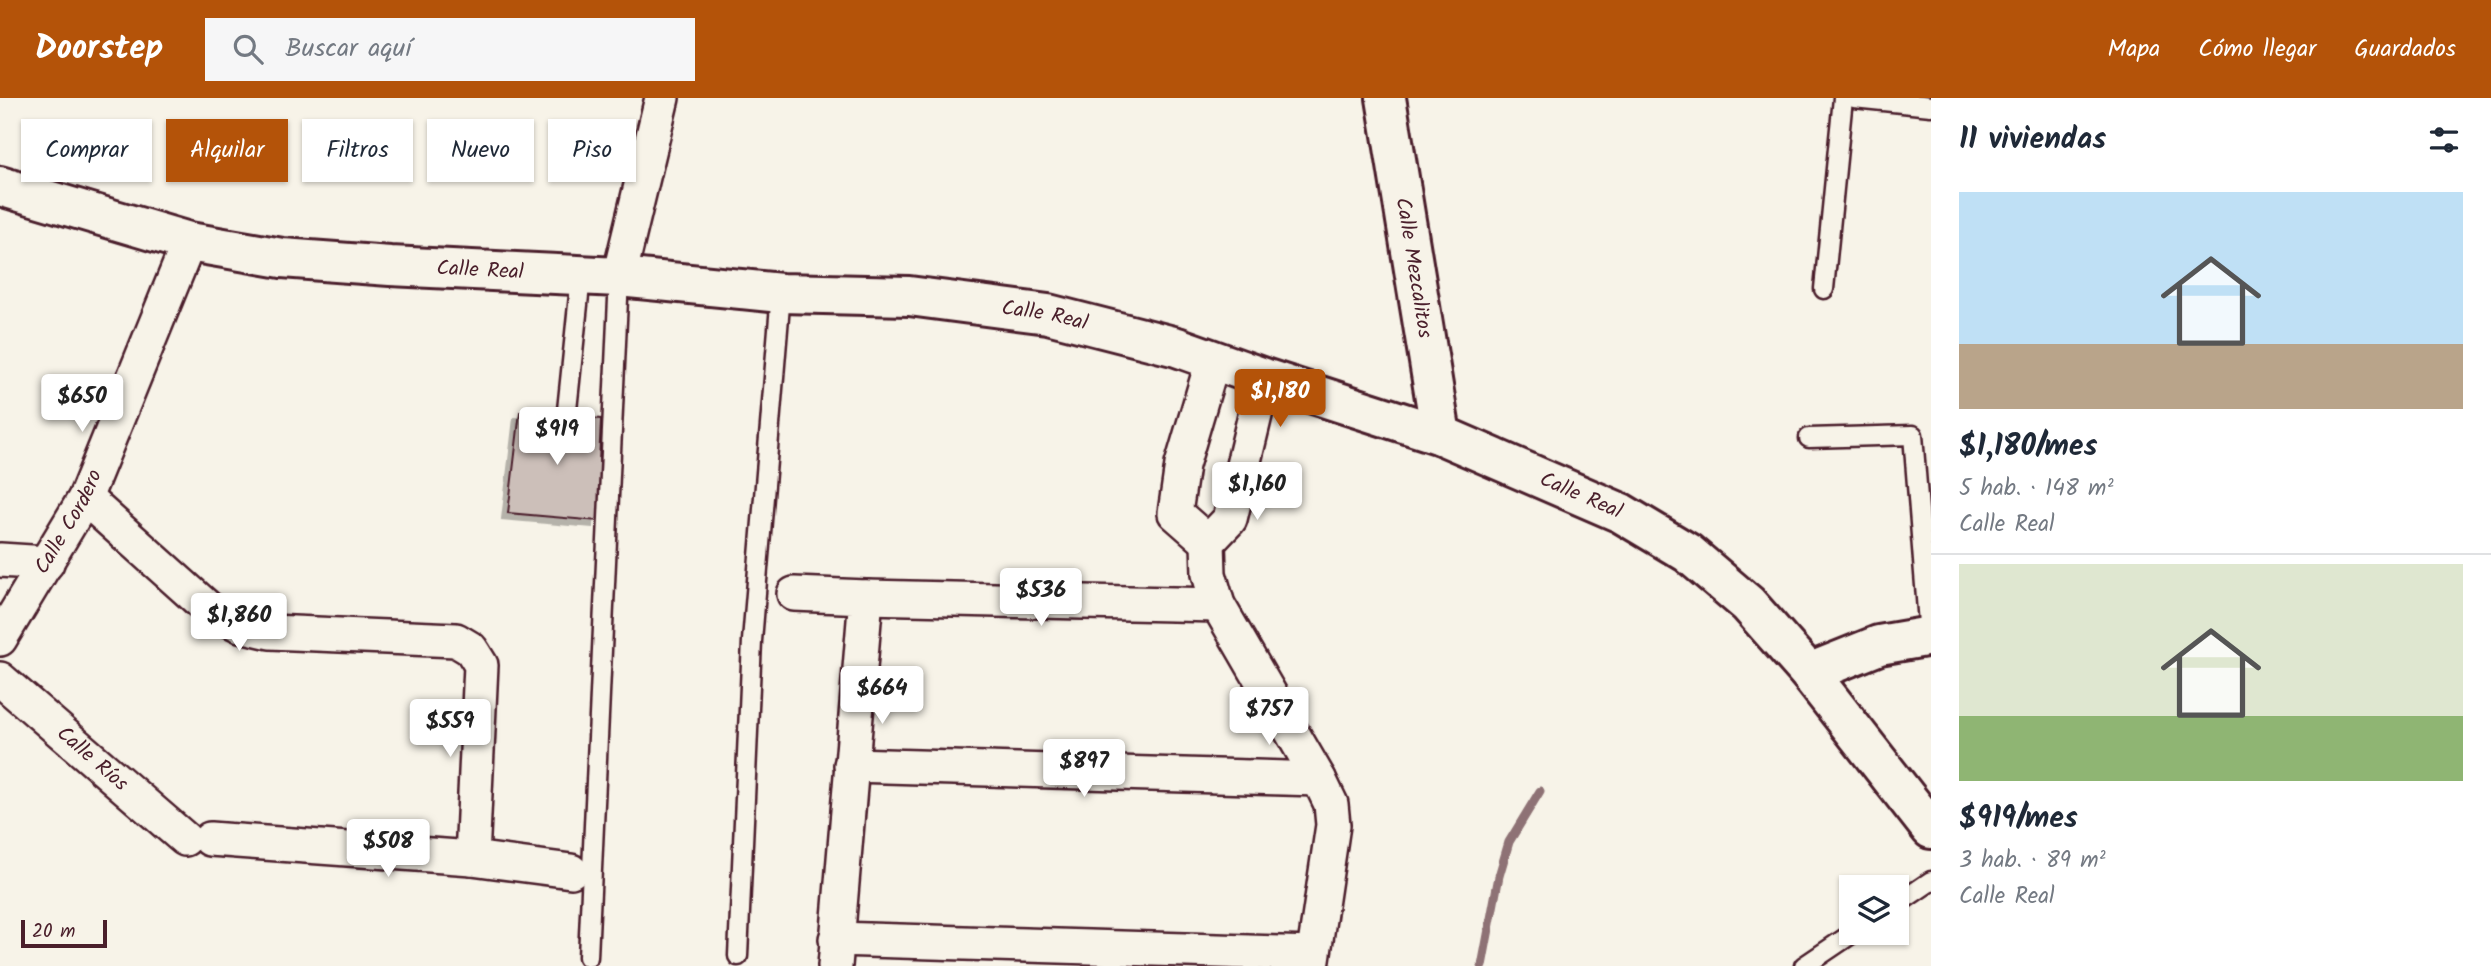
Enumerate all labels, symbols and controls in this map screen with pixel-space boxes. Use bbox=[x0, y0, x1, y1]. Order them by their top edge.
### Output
search box bbox=[205, 18, 695, 81]
text: Doorstep bbox=[35, 23, 163, 76]
text: Buscar aquí bbox=[285, 28, 411, 70]
icon: search bbox=[229, 30, 267, 68]
text: Mapa bbox=[2107, 30, 2160, 69]
text: Cómo llegar bbox=[2198, 30, 2316, 69]
text: Guardados bbox=[2354, 30, 2456, 69]
text: 11 viviendas bbox=[1959, 116, 2106, 164]
chip: Comprar bbox=[21, 119, 152, 182]
chip: Alquilar bbox=[166, 119, 288, 182]
chip: Filtros bbox=[302, 119, 413, 182]
chip: Nuevo bbox=[427, 119, 534, 182]
chip: Piso bbox=[548, 119, 636, 182]
icon: filters bbox=[2425, 121, 2463, 159]
street label: Calle Mezcalitos bbox=[1386, 195, 1441, 340]
icon: home bbox=[2148, 238, 2274, 364]
street label: Calle Real bbox=[436, 252, 525, 289]
street label: Calle Real bbox=[1000, 292, 1091, 340]
pin: $1,180 bbox=[1223, 370, 1337, 429]
pin: $650 bbox=[41, 374, 123, 434]
text: $1,180 bbox=[1251, 374, 1309, 410]
text: $650 bbox=[57, 379, 107, 415]
pin: $919 bbox=[516, 408, 598, 467]
text: $919 bbox=[535, 412, 579, 448]
text: $1,180/mes bbox=[1959, 423, 2098, 471]
pin: $1,160 bbox=[1200, 462, 1314, 522]
street label: Calle Real bbox=[1534, 463, 1628, 528]
street label: Calle Cordero bbox=[26, 465, 111, 581]
text: $1,160 bbox=[1228, 467, 1286, 503]
text: 5 hab. · 148 m² bbox=[1959, 471, 2113, 507]
text: Calle Real bbox=[1959, 507, 2055, 543]
pin: $536 bbox=[1000, 568, 1082, 628]
text: $536 bbox=[1016, 573, 1066, 609]
pin: $1,860 bbox=[182, 594, 296, 653]
text: $1,860 bbox=[207, 598, 271, 634]
icon: home bbox=[2148, 610, 2274, 736]
pin: $664 bbox=[841, 666, 923, 726]
text: $664 bbox=[856, 671, 908, 707]
pin: $757 bbox=[1228, 688, 1310, 747]
text: $757 bbox=[1246, 692, 1292, 728]
pin: $559 bbox=[409, 700, 491, 759]
text: $559 bbox=[426, 704, 474, 740]
street label: Calle Ríos bbox=[49, 718, 136, 800]
pin: $897 bbox=[1043, 740, 1125, 799]
text: $897 bbox=[1059, 744, 1109, 780]
text: $919/mes bbox=[1959, 795, 2078, 843]
pin: $508 bbox=[347, 820, 429, 879]
text: $508 bbox=[363, 824, 413, 860]
text: 3 hab. · 89 m² bbox=[1959, 843, 2106, 879]
map controls bbox=[1839, 875, 1909, 945]
button: layers bbox=[1839, 875, 1909, 945]
text: Calle Real bbox=[1959, 879, 2055, 915]
scale bar bbox=[21, 917, 107, 949]
text: 20 m bbox=[32, 917, 75, 947]

